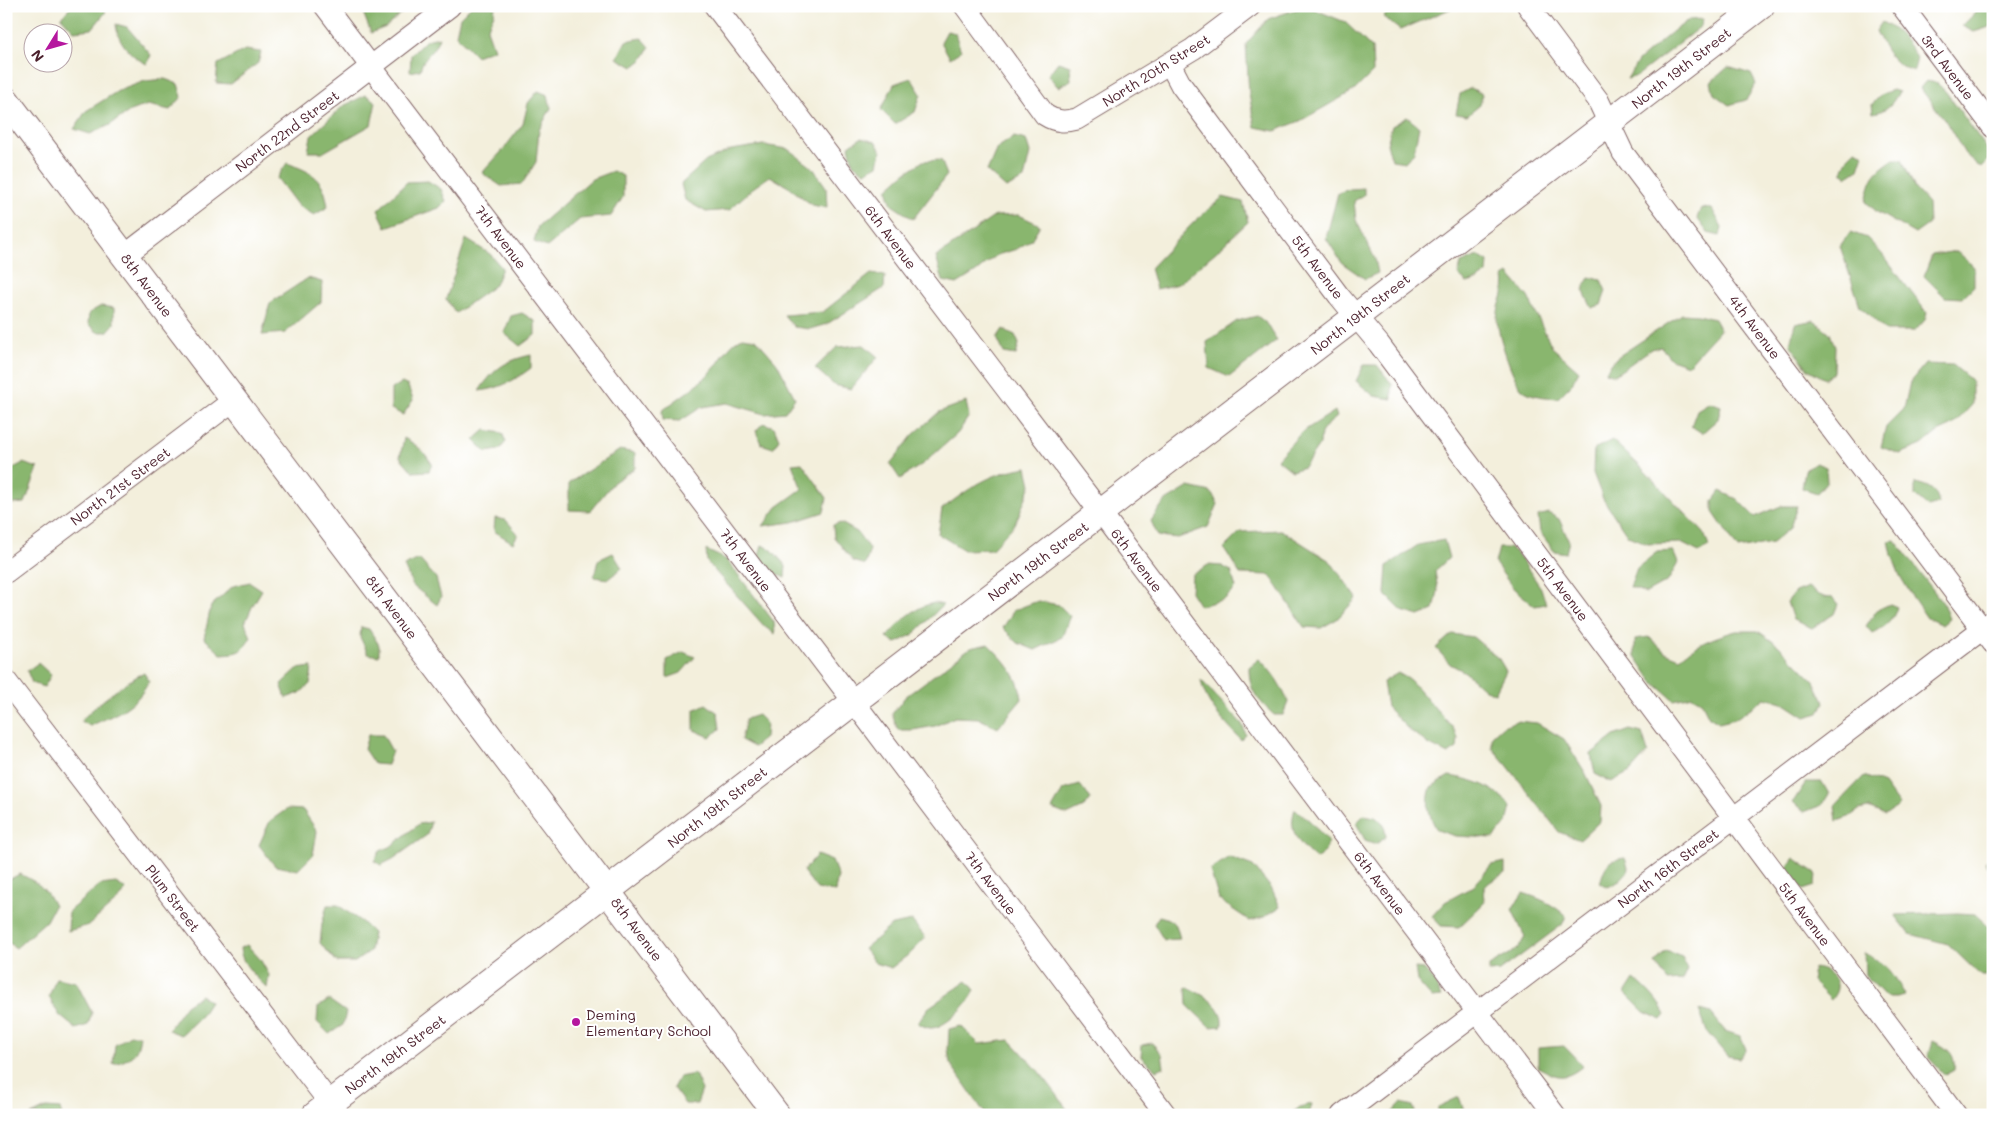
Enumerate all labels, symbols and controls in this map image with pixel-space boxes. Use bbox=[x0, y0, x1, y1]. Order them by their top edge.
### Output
north arrow bbox=[22, 22, 72, 72]
street label: North 19th Street bbox=[1627, 23, 1735, 113]
street label: North 20th Street bbox=[1098, 29, 1214, 111]
street label: 3rd Avenue bbox=[1917, 31, 1979, 103]
text: N bbox=[26, 46, 48, 66]
street label: North 22nd Street bbox=[231, 86, 343, 176]
street label: 7th Avenue bbox=[471, 201, 531, 273]
street label: 6th Avenue bbox=[861, 201, 921, 273]
street label: 5th Avenue bbox=[1288, 231, 1348, 303]
street label: 8th Avenue bbox=[117, 249, 177, 321]
street label: North 19th Street bbox=[1306, 269, 1414, 359]
street label: 4th Avenue bbox=[1725, 291, 1785, 363]
street label: North 21st Street bbox=[66, 442, 174, 530]
street label: North 19th Street bbox=[984, 517, 1092, 605]
street label: 7th Avenue bbox=[716, 524, 776, 596]
street label: 6th Avenue bbox=[1107, 524, 1167, 596]
street label: 5th Avenue bbox=[1533, 553, 1593, 625]
street label: 8th Avenue bbox=[362, 571, 422, 643]
street label: North 19th Street bbox=[663, 762, 771, 852]
street label: North 16th Street bbox=[1614, 824, 1722, 912]
street label: 7th Avenue bbox=[961, 847, 1021, 919]
street label: 6th Avenue bbox=[1350, 847, 1410, 919]
street label: Plum Street bbox=[141, 860, 205, 936]
street label: 5th Avenue bbox=[1775, 878, 1835, 950]
street label: 8th Avenue bbox=[607, 893, 667, 965]
place label: Deming Elementary School bbox=[586, 1005, 712, 1040]
street label: North 19th Street bbox=[341, 1010, 449, 1098]
marker: Deming Elementary School bbox=[570, 1016, 582, 1028]

